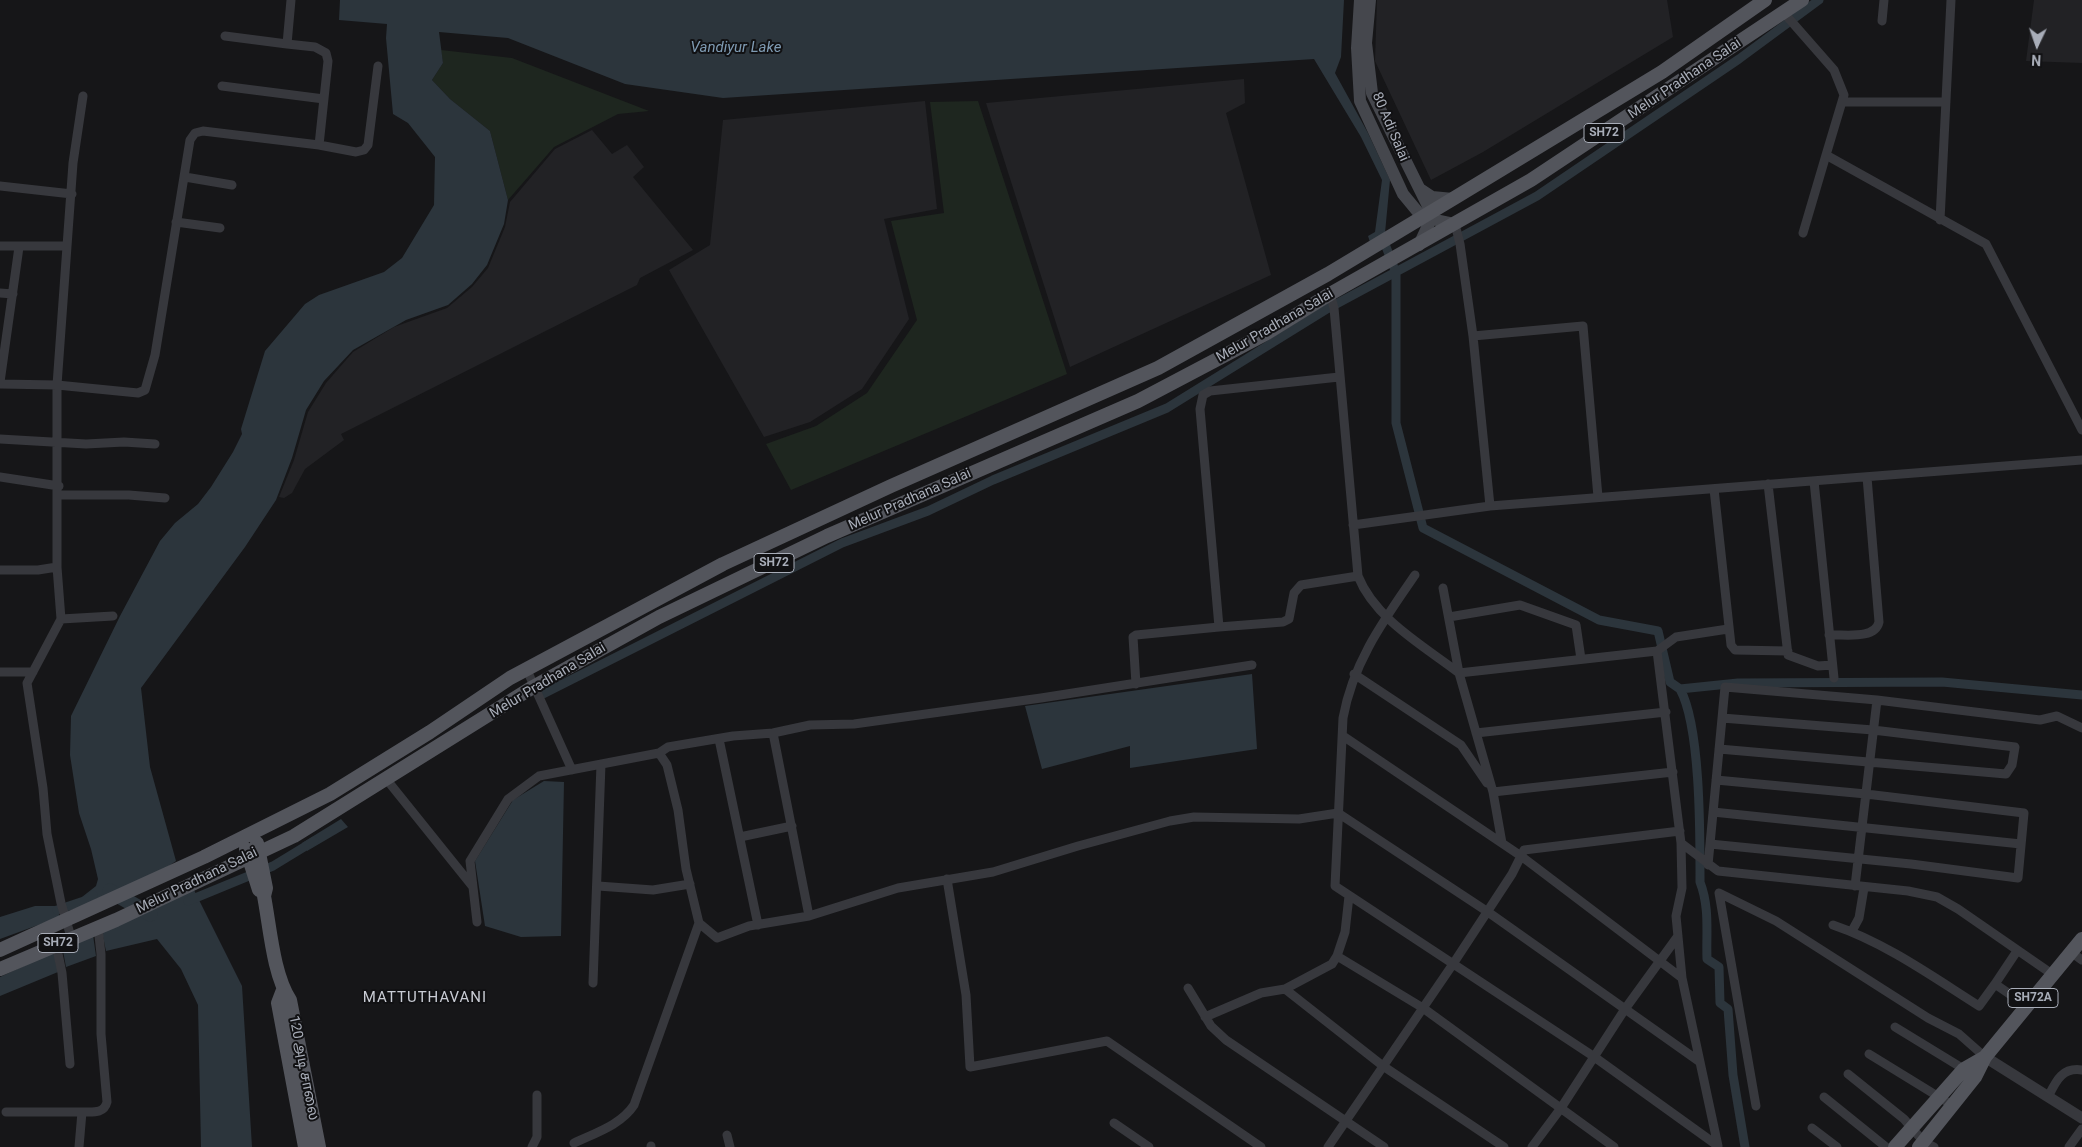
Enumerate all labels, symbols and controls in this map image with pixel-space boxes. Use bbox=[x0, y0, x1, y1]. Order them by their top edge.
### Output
north arrow bbox=[2012, 20, 2062, 70]
street label: Melur Pradhana Salai bbox=[1625, 35, 1745, 123]
water label: Vandiyur Lake bbox=[691, 39, 781, 57]
text: N bbox=[2031, 52, 2042, 68]
street label: 80 Adi Salai bbox=[1368, 90, 1412, 164]
road number: SH72 bbox=[1584, 124, 1624, 142]
street label: Melur Pradhana Salai bbox=[1214, 286, 1336, 366]
street label: Melur Pradhana Salai bbox=[846, 465, 974, 535]
road number: SH72 bbox=[754, 554, 794, 572]
street label: Melur Pradhana Salai bbox=[487, 640, 609, 722]
street label: Melur Pradhana Salai bbox=[134, 844, 260, 918]
road number: SH72 bbox=[38, 934, 78, 952]
road number: SH72A bbox=[2008, 988, 2058, 1008]
district label: MATTUTHAVANI bbox=[361, 989, 489, 1007]
street label: 120 அடி சாலை bbox=[285, 1014, 321, 1122]

